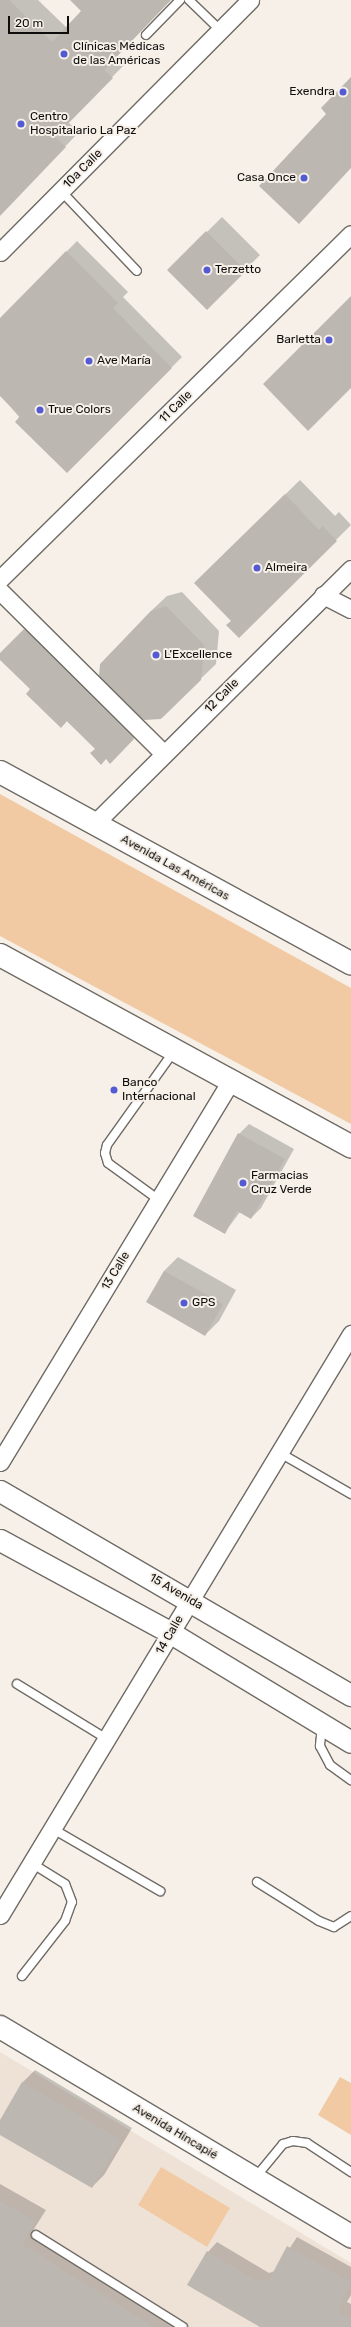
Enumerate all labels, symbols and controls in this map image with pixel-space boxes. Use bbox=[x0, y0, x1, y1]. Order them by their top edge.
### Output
scale bar bbox=[10, 8, 71, 34]
text: 20 m bbox=[15, 16, 43, 30]
place label: Clínicas Médicas de las Américas bbox=[73, 40, 165, 68]
marker: Clínicas Médicas de las Américas bbox=[58, 48, 70, 60]
place label: Exendra bbox=[289, 85, 335, 99]
marker: Exendra bbox=[338, 87, 348, 97]
place label: Centro Hospitalario La Paz bbox=[30, 110, 136, 138]
marker: Centro Hospitalario La Paz bbox=[15, 118, 27, 130]
street label: 10a Calle bbox=[60, 146, 106, 192]
place label: Casa Once bbox=[237, 171, 296, 185]
marker: Casa Once bbox=[299, 173, 309, 183]
place label: Terzetto bbox=[215, 263, 261, 277]
marker: Terzetto bbox=[202, 265, 212, 275]
place label: Barletta bbox=[276, 333, 321, 347]
marker: Barletta bbox=[324, 335, 334, 345]
place label: Ave María bbox=[97, 354, 151, 368]
marker: Ave María bbox=[84, 356, 94, 366]
street label: 11 Calle bbox=[156, 388, 196, 426]
place label: True Colors bbox=[48, 403, 111, 417]
marker: True Colors bbox=[35, 405, 45, 415]
place label: Almeira bbox=[265, 561, 307, 575]
marker: Almeira bbox=[252, 563, 262, 573]
place label: L'Excellence bbox=[164, 648, 232, 662]
marker: L'Excellence bbox=[151, 650, 161, 660]
street label: 12 Calle bbox=[202, 676, 242, 716]
street label: Avenida Las Américas bbox=[118, 832, 232, 904]
place label: Banco Internacional bbox=[122, 1076, 196, 1104]
marker: Banco Internacional bbox=[109, 1085, 119, 1095]
place label: Farmacias Cruz Verde bbox=[251, 1169, 312, 1197]
marker: Farmacias Cruz Verde bbox=[238, 1178, 248, 1188]
street label: 13 Calle bbox=[99, 1249, 133, 1293]
place label: GPS bbox=[192, 1296, 215, 1310]
marker: GPS bbox=[179, 1298, 189, 1308]
street label: 15 Avenida bbox=[146, 1571, 206, 1613]
street label: 14 Calle bbox=[153, 1613, 187, 1657]
street label: Avenida Hincapié bbox=[130, 2101, 220, 2163]

